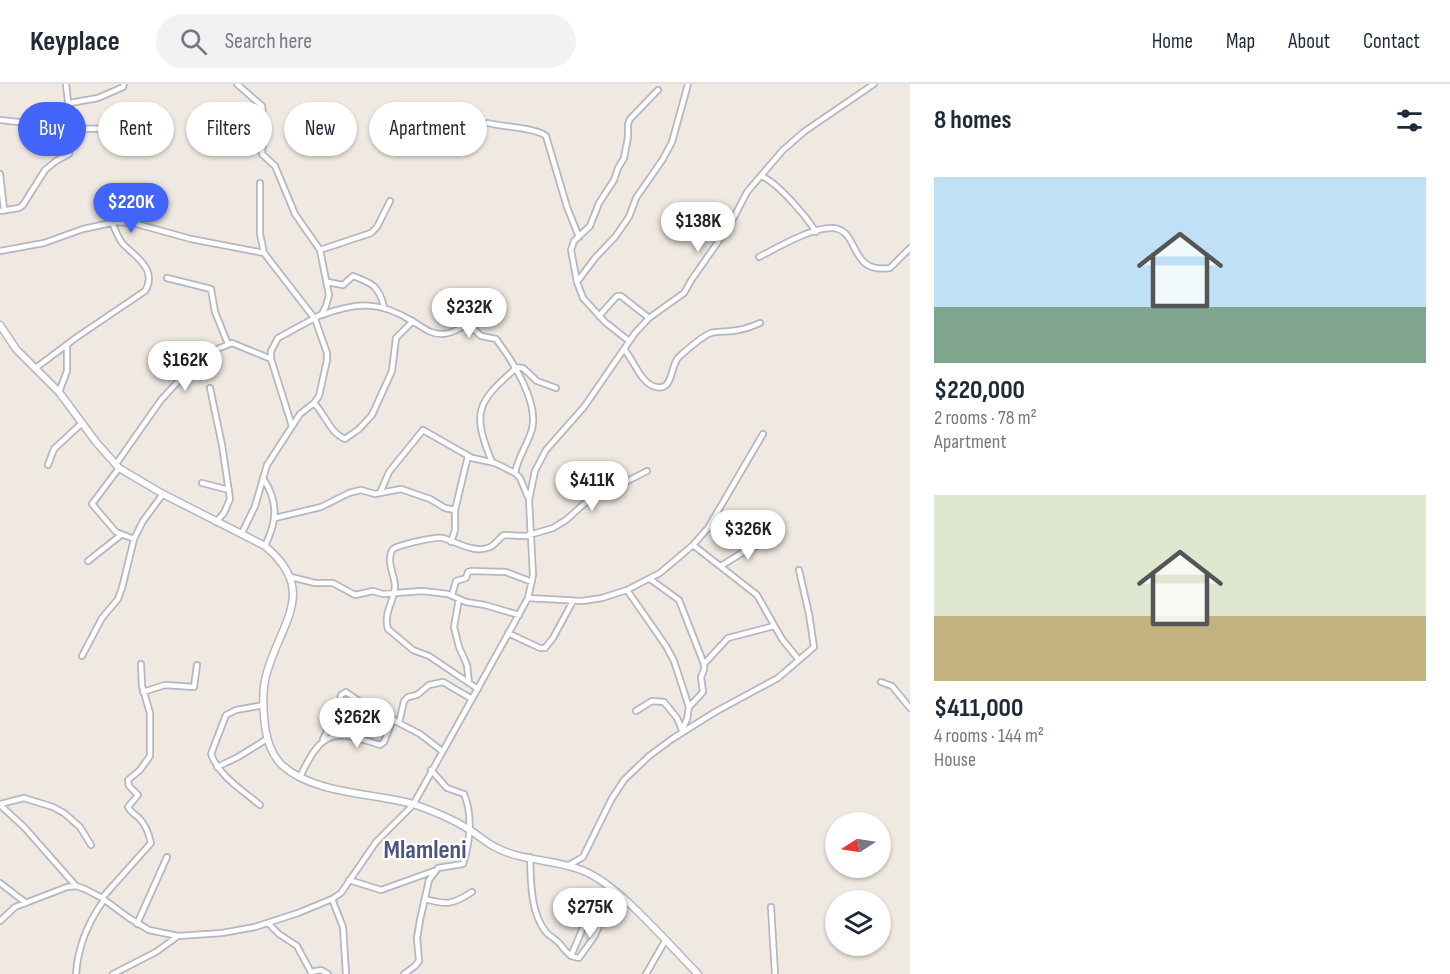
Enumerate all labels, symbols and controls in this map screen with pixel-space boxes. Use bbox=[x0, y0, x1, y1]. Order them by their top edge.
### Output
search box bbox=[156, 14, 576, 68]
text: Keyplace bbox=[30, 25, 120, 58]
icon: search bbox=[177, 25, 210, 58]
text: Search here bbox=[225, 28, 312, 55]
text: Home bbox=[1152, 29, 1193, 54]
text: Map bbox=[1226, 29, 1255, 54]
text: About bbox=[1288, 29, 1330, 54]
text: Contact bbox=[1363, 29, 1420, 54]
chip: Buy bbox=[18, 102, 86, 156]
chip: Rent bbox=[98, 102, 174, 156]
chip: Filters bbox=[186, 102, 272, 156]
chip: New bbox=[284, 102, 357, 156]
chip: Apartment bbox=[369, 102, 487, 156]
icon: filters bbox=[1393, 104, 1426, 137]
text: 8 homes bbox=[934, 105, 1012, 136]
pin: $220K bbox=[89, 183, 173, 234]
text: $220K bbox=[107, 190, 155, 214]
pin: $138K bbox=[656, 202, 740, 253]
text: $138K bbox=[675, 209, 721, 233]
icon: home bbox=[1126, 216, 1234, 324]
pin: $232K bbox=[427, 288, 511, 339]
text: $232K bbox=[446, 295, 492, 319]
pin: $162K bbox=[143, 341, 227, 392]
text: $162K bbox=[162, 348, 208, 372]
text: $220,000 bbox=[934, 375, 1025, 406]
text: 2 rooms · 78 m² bbox=[934, 406, 1037, 430]
text: Apartment bbox=[934, 430, 1007, 454]
pin: $411K bbox=[550, 461, 634, 512]
text: $411K bbox=[569, 468, 615, 492]
pin: $326K bbox=[706, 510, 790, 561]
text: $326K bbox=[724, 517, 772, 541]
icon: home bbox=[1126, 534, 1234, 642]
text: $411,000 bbox=[934, 693, 1023, 724]
pin: $262K bbox=[315, 698, 399, 749]
text: $262K bbox=[333, 705, 381, 729]
text: 4 rooms · 144 m² bbox=[934, 724, 1044, 748]
text: House bbox=[934, 748, 976, 772]
north arrow bbox=[825, 812, 891, 878]
map controls bbox=[825, 812, 891, 956]
district label: Mlamleni bbox=[384, 835, 466, 866]
pin: $275K bbox=[548, 888, 632, 939]
button: layers bbox=[825, 890, 891, 956]
text: $275K bbox=[567, 895, 613, 919]

